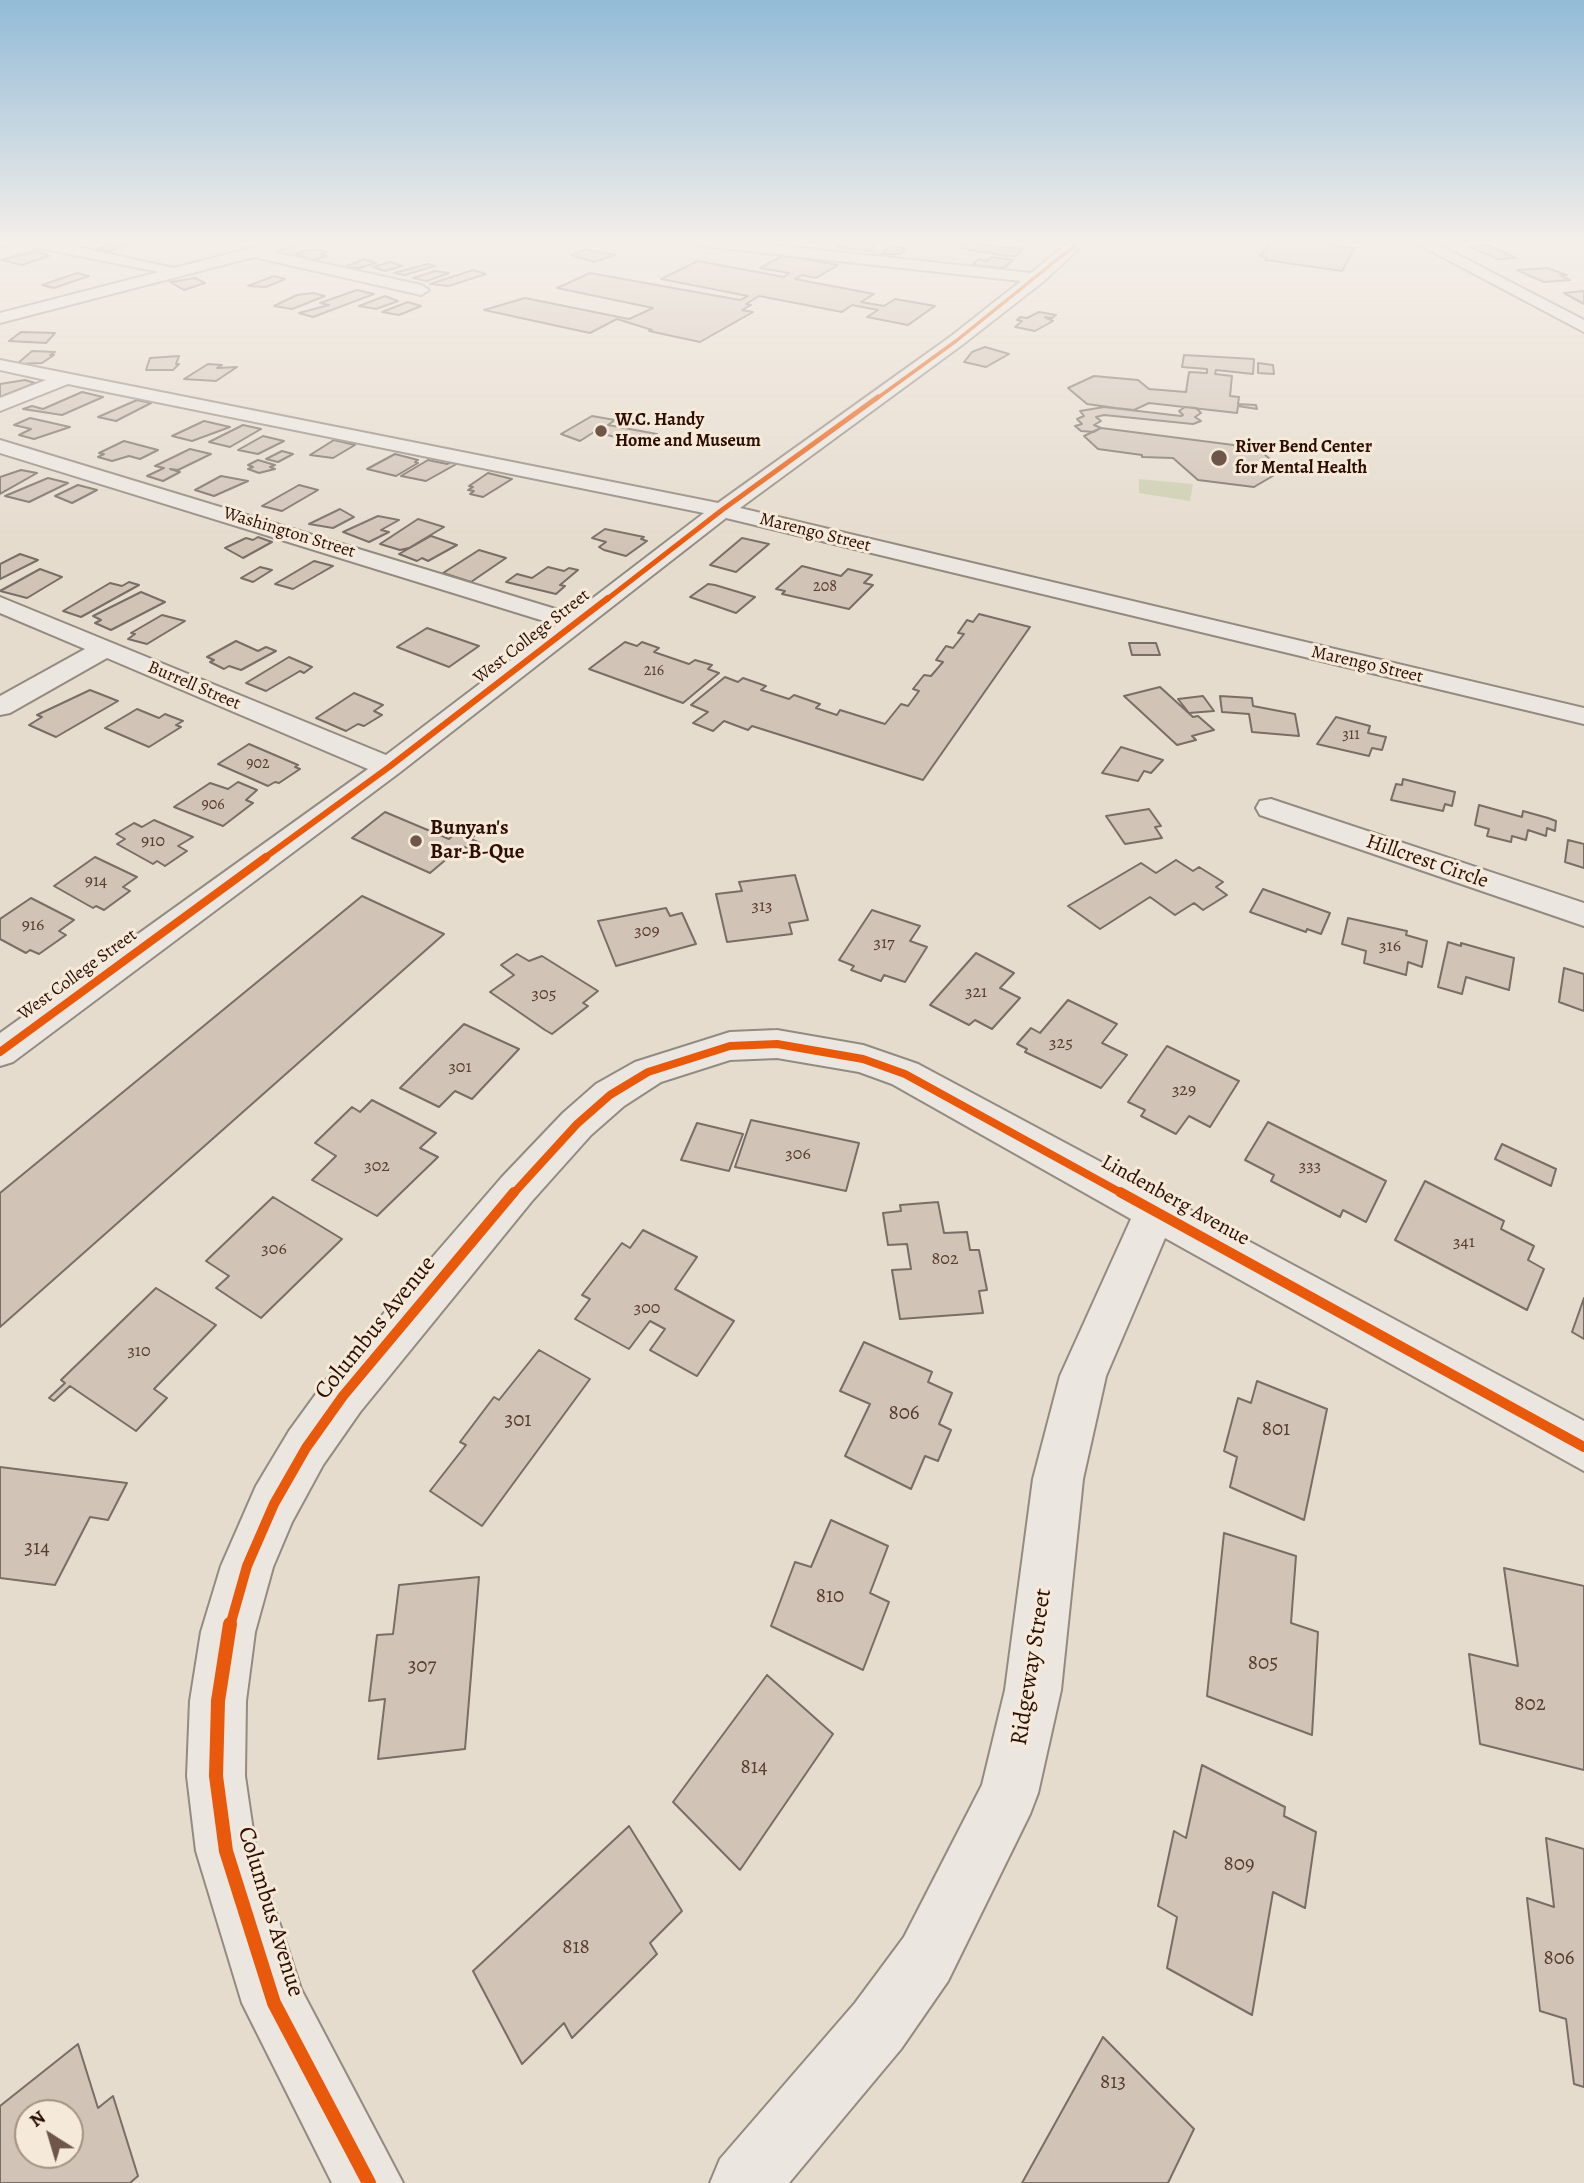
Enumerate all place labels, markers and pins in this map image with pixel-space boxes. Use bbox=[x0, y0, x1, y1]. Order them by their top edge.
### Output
place label: W.C. Handy Home and Museum bbox=[615, 410, 761, 452]
marker: W.C. Handy Home and Museum bbox=[593, 423, 609, 439]
place label: River Bend Center for Mental Health bbox=[1235, 437, 1372, 480]
marker: River Bend Center for Mental Health bbox=[1209, 448, 1229, 468]
place label: Bunyan's Bar-B-Que bbox=[430, 816, 524, 866]
marker: Bunyan's Bar-B-Que bbox=[408, 833, 424, 849]

